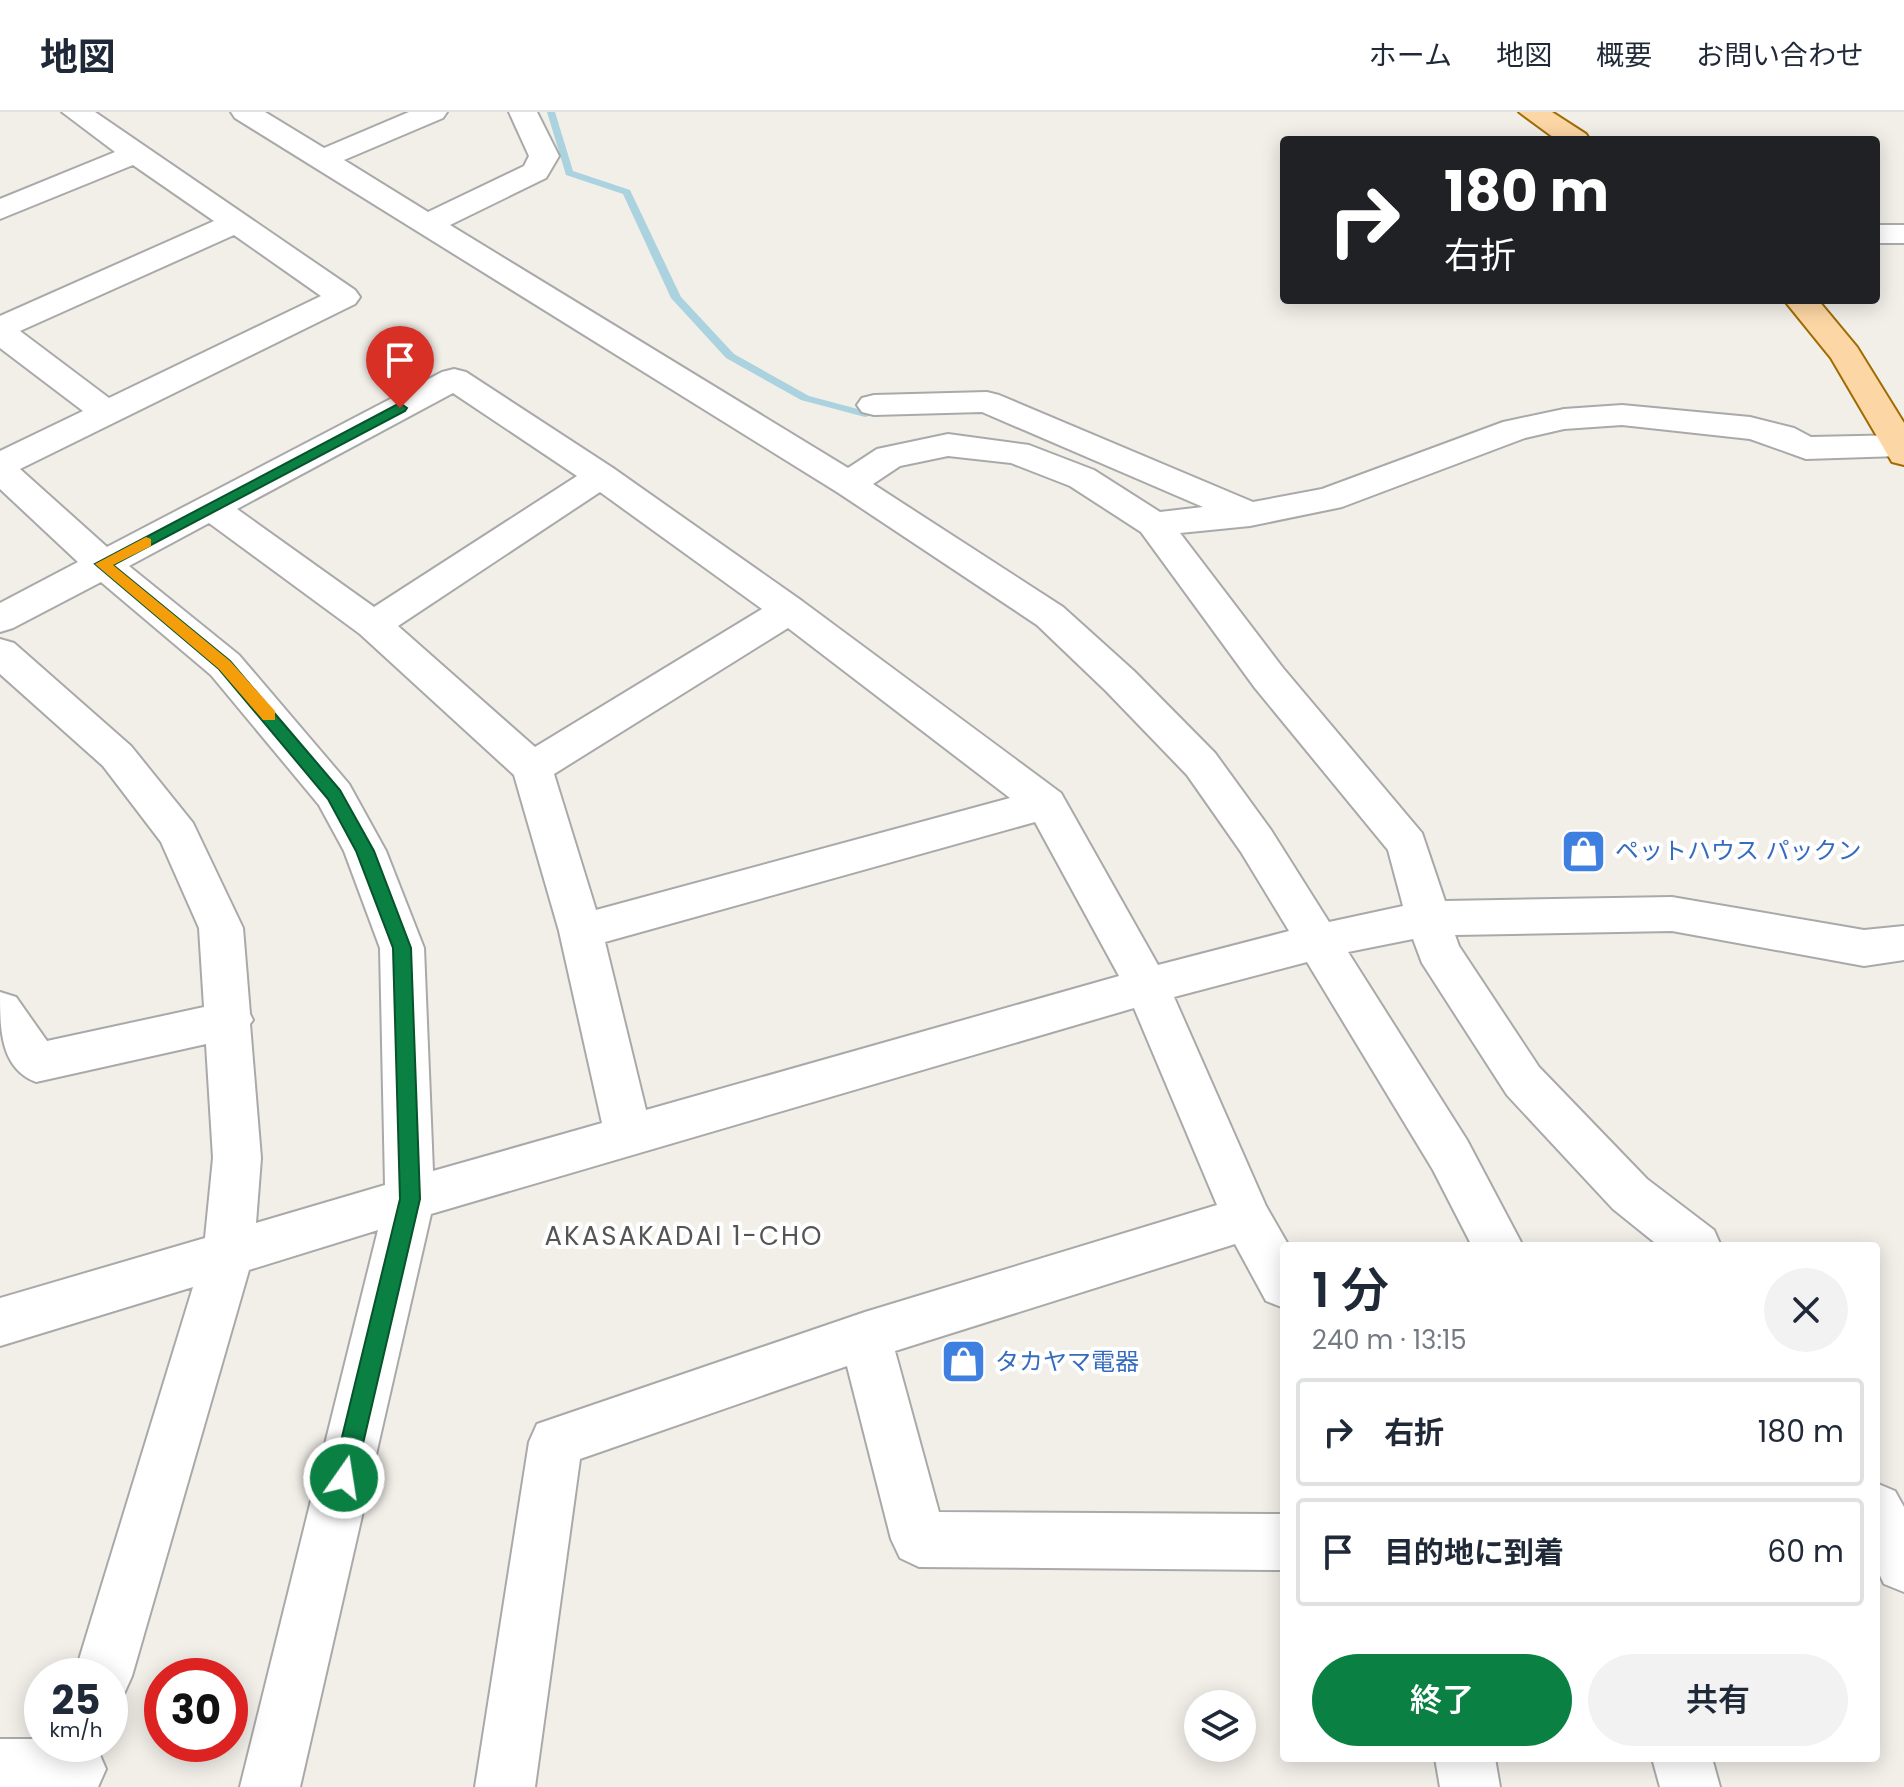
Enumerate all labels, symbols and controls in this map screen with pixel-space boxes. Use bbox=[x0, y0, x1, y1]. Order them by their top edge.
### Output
text: 地図 bbox=[40, 30, 116, 83]
text: ホーム bbox=[1369, 36, 1452, 75]
text: 地図 bbox=[1496, 36, 1552, 75]
text: 概要 bbox=[1596, 36, 1652, 75]
text: お問い合わせ bbox=[1696, 36, 1864, 75]
text: 180 m bbox=[1444, 152, 1609, 231]
icon: right bbox=[1312, 168, 1416, 272]
text: 右折 bbox=[1444, 230, 1516, 281]
pin bbox=[366, 326, 434, 408]
icon: arrive bbox=[378, 338, 422, 382]
shop icon: ペットハウス パックン bbox=[1560, 827, 1608, 875]
place label: ペットハウス パックン bbox=[1615, 834, 1861, 867]
district label: AKASAKADAI 1-CHO bbox=[545, 1218, 823, 1254]
text: 1 分 bbox=[1312, 1257, 1389, 1324]
button: close bbox=[1764, 1268, 1848, 1352]
text: 240 m · 13:15 bbox=[1312, 1322, 1467, 1358]
shop icon: タカヤマ電器 bbox=[940, 1338, 988, 1386]
place label: タカヤマ電器 bbox=[995, 1345, 1139, 1378]
icon: right bbox=[1316, 1410, 1360, 1454]
text: 180 m bbox=[1758, 1410, 1844, 1453]
text: 右折 bbox=[1384, 1411, 1444, 1454]
position arrow bbox=[302, 1436, 386, 1520]
icon: arrive bbox=[1316, 1530, 1360, 1574]
text: 60 m bbox=[1767, 1530, 1844, 1573]
text: 目的地に到着 bbox=[1384, 1531, 1564, 1574]
button: 終了 bbox=[1312, 1654, 1572, 1746]
button: 共有 bbox=[1588, 1654, 1848, 1746]
speed limit sign: 30 bbox=[144, 1658, 248, 1762]
text: 25 bbox=[52, 1672, 100, 1728]
map controls bbox=[1184, 1690, 1256, 1762]
button: layers bbox=[1184, 1690, 1256, 1762]
text: km/h bbox=[49, 1716, 103, 1744]

